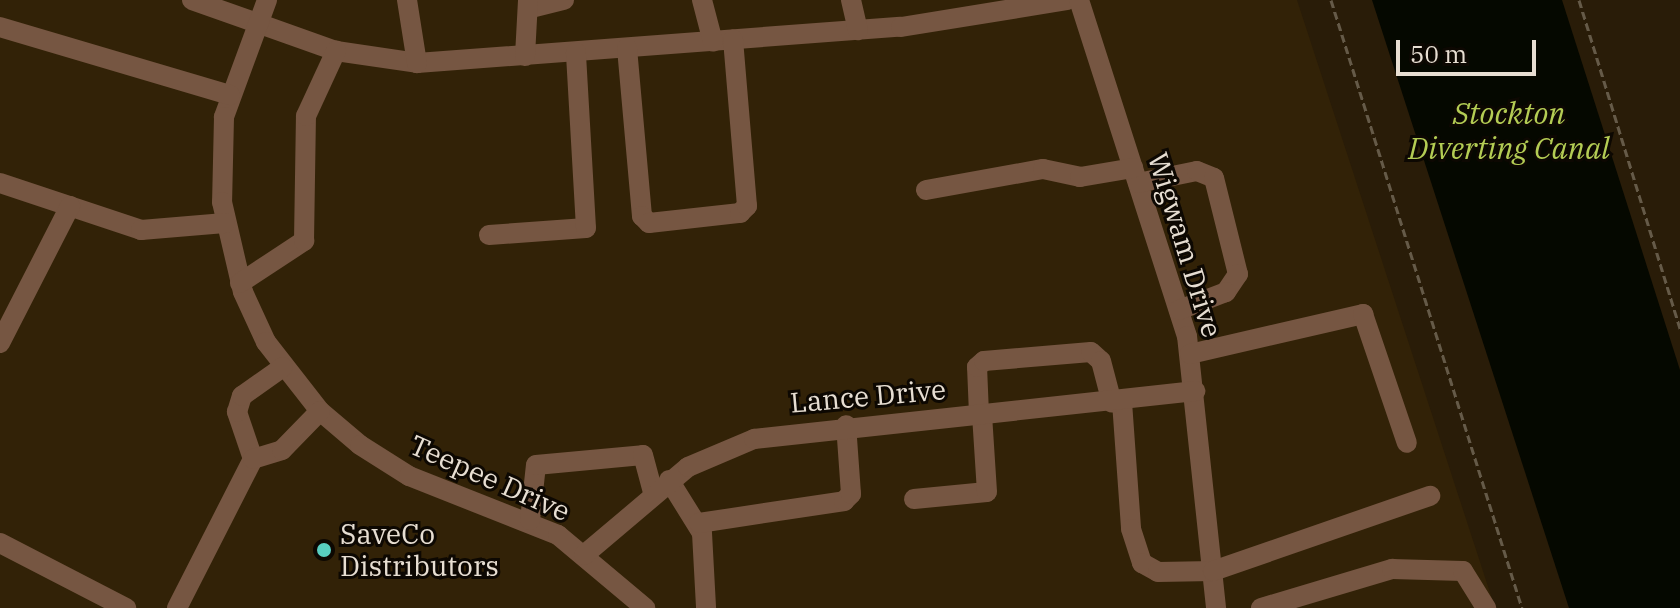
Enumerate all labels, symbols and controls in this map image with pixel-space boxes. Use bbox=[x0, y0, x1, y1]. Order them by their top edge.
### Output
scale bar bbox=[1400, 24, 1540, 74]
text: 50 m bbox=[1410, 38, 1467, 70]
water label: Stockton Diverting Canal bbox=[1408, 95, 1610, 166]
street label: Wigwam Drive bbox=[1141, 149, 1229, 341]
street label: Lance Drive bbox=[789, 372, 947, 420]
street label: Teepee Drive bbox=[405, 428, 575, 528]
place label: SaveCo Distributors bbox=[340, 517, 499, 583]
marker: SaveCo Distributors bbox=[315, 541, 333, 559]

